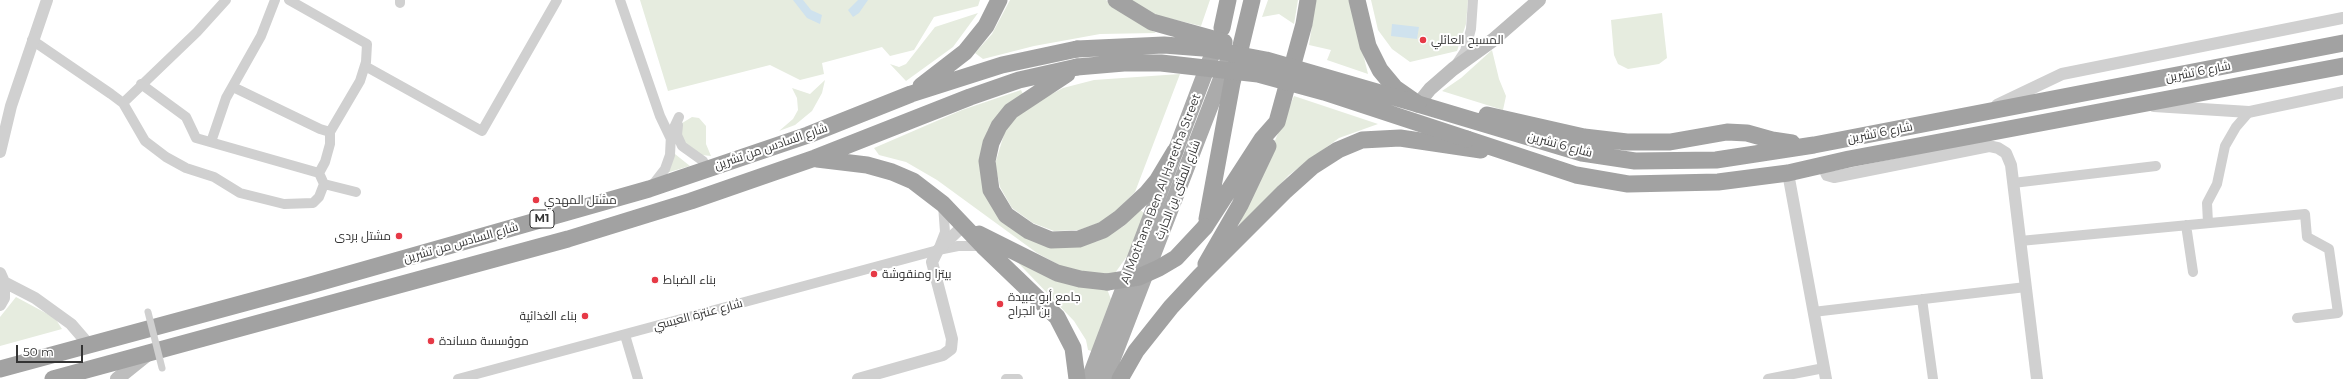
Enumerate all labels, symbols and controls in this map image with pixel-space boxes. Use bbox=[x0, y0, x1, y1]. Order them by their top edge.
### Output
place label: المسبح العائلي bbox=[1431, 33, 1504, 47]
marker: المسبح العائلي bbox=[1418, 35, 1428, 45]
street label: شارع 6 تشرين bbox=[2164, 59, 2232, 85]
street label: Al Mothana Ben Al Haretha Street bbox=[1118, 92, 1204, 286]
street label: شارع 6 تشرين bbox=[1846, 120, 1914, 146]
street label: شارع السادس من تشرين bbox=[712, 121, 830, 173]
street label: شارع 6 تشرين bbox=[1526, 129, 1594, 161]
street label: شارع المثنى بن الحارث bbox=[1152, 138, 1204, 242]
place label: مشتل المهدي bbox=[544, 193, 617, 207]
marker: مشتل المهدي bbox=[531, 195, 541, 205]
road number: M1 bbox=[530, 210, 554, 228]
street label: شارع السادس من تشرين bbox=[402, 220, 520, 266]
place label: مشتل بردى bbox=[335, 229, 391, 243]
marker: مشتل بردى bbox=[394, 231, 404, 241]
place label: بيتزا ومنقوشة bbox=[882, 267, 951, 281]
marker: بيتزا ومنقوشة bbox=[869, 269, 879, 279]
place label: بناء الضباط bbox=[663, 273, 716, 287]
marker: بناء الضباط bbox=[650, 275, 660, 285]
place label: جامع أبو عبيدة بن الجراح bbox=[1008, 290, 1081, 318]
street label: شارع عنترة العبسي bbox=[652, 296, 744, 334]
marker: جامع أبو عبيدة بن الجراح bbox=[995, 299, 1005, 309]
place label: بناء الغذائية bbox=[520, 309, 577, 323]
marker: بناء الغذائية bbox=[580, 311, 590, 321]
place label: موؤسسة مساندة bbox=[439, 334, 529, 348]
marker: موؤسسة مساندة bbox=[426, 336, 436, 346]
scale bar bbox=[18, 337, 85, 363]
text: 50 m bbox=[23, 344, 54, 359]

